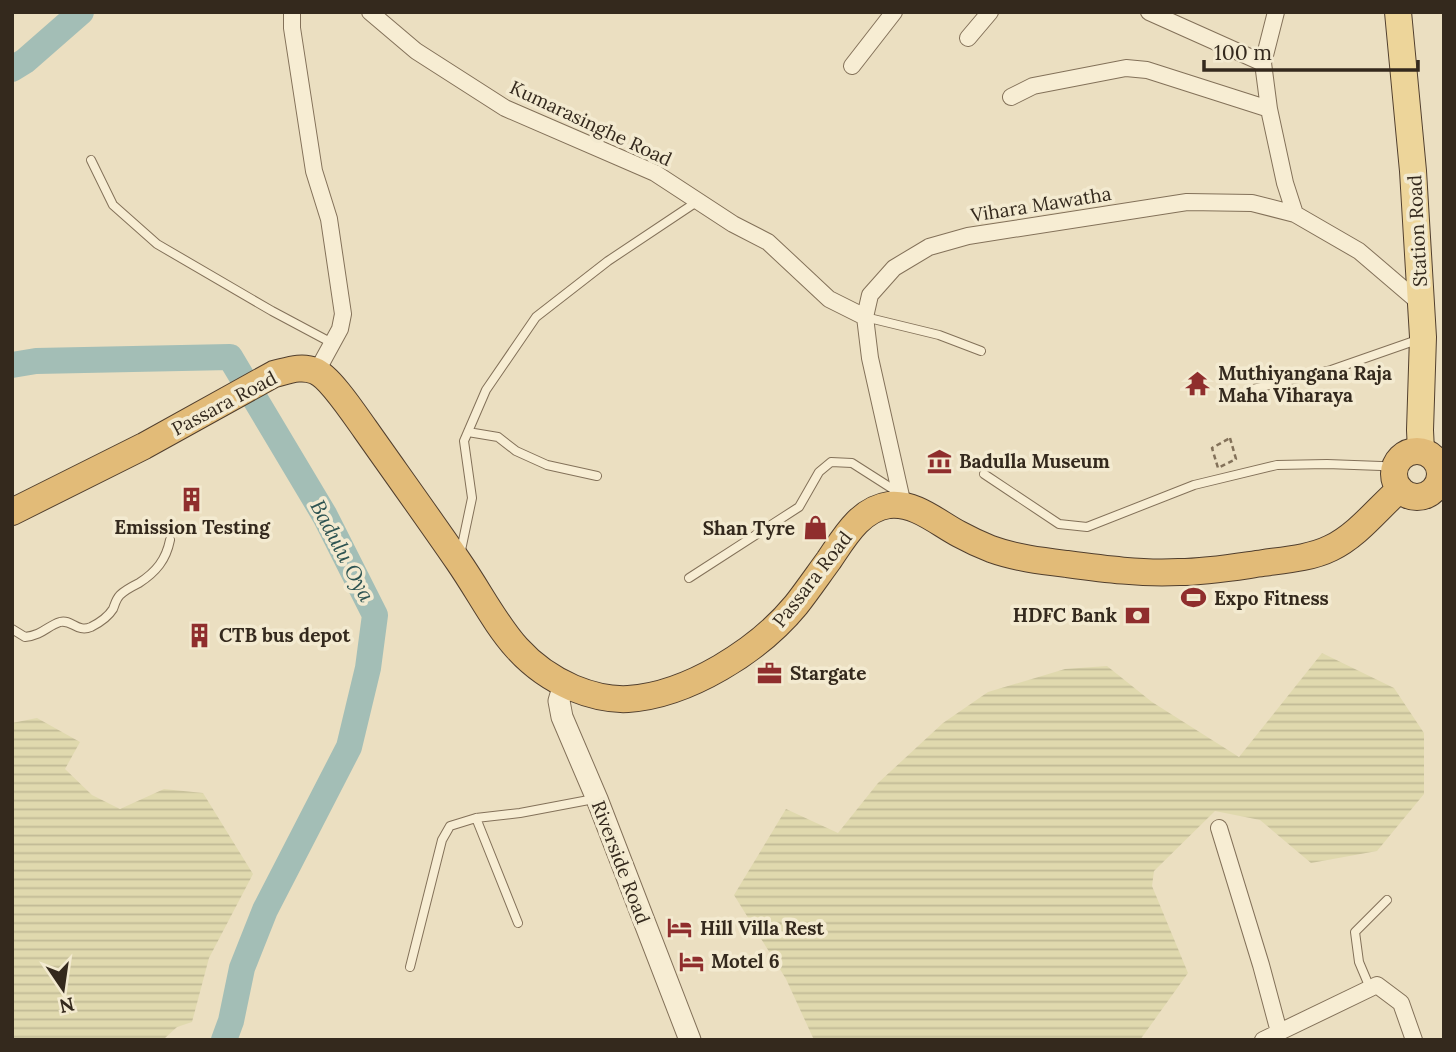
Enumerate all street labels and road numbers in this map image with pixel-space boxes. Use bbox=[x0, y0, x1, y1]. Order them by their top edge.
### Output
street label: Kumarasinghe Road bbox=[506, 75, 676, 171]
street label: Station Road bbox=[1402, 174, 1432, 288]
street label: Vihara Mawatha bbox=[968, 181, 1113, 227]
street label: Passara Road bbox=[167, 365, 281, 441]
street label: Passara Road bbox=[767, 526, 857, 632]
street label: Riverside Road bbox=[586, 797, 656, 927]

